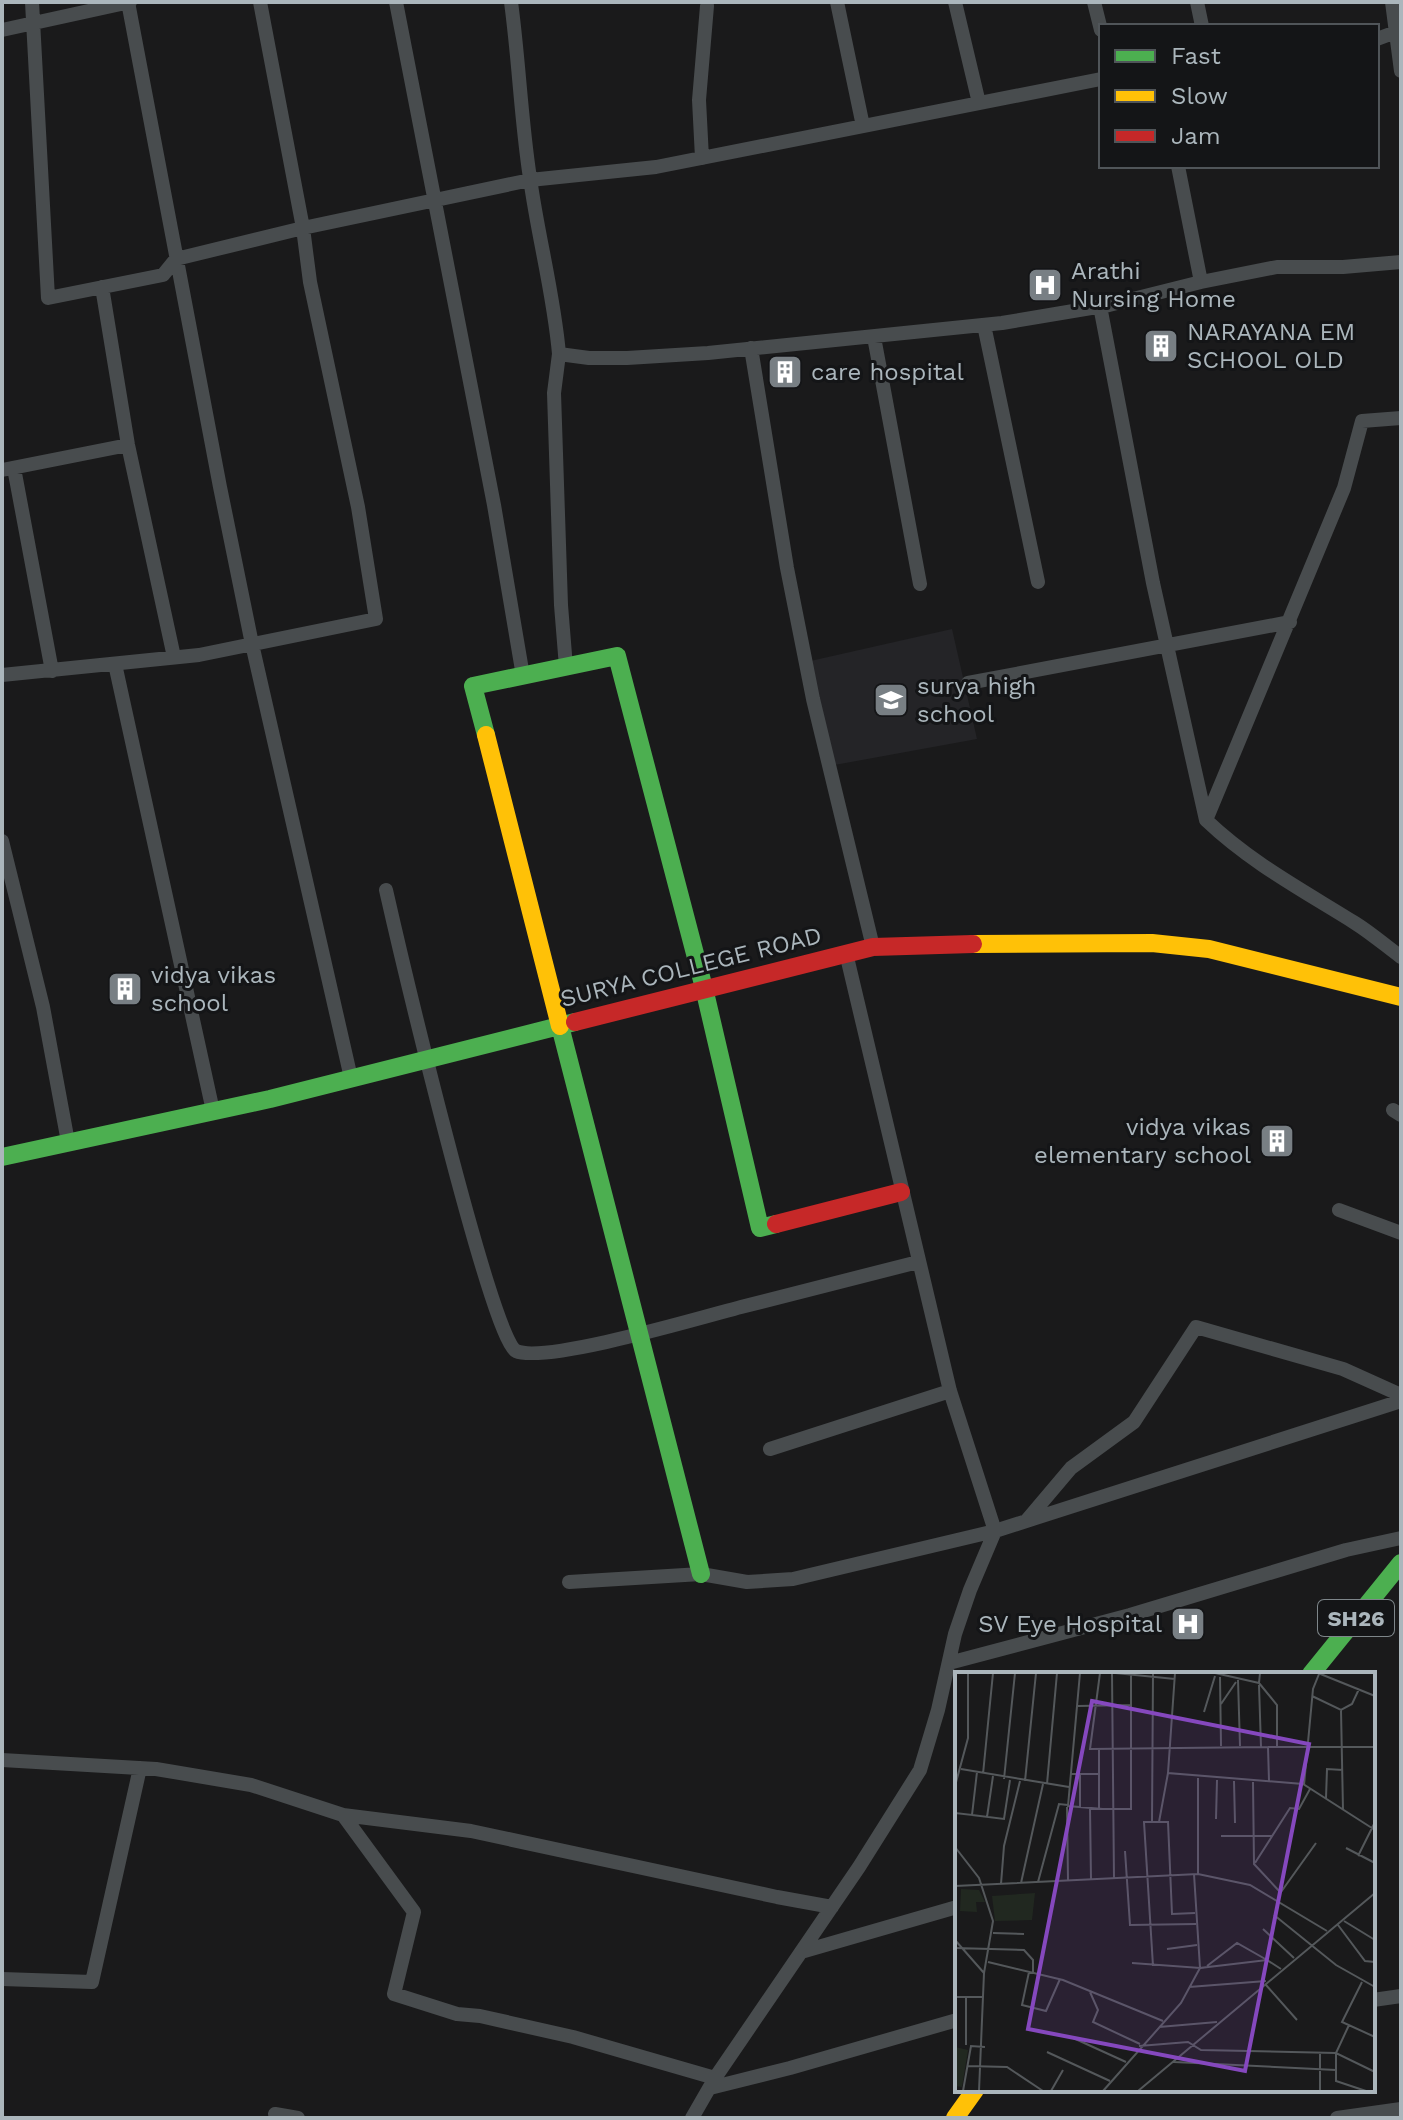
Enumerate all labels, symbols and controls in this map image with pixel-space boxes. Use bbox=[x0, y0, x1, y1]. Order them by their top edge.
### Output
legend bbox=[1099, 24, 1379, 168]
text: Fast bbox=[1171, 42, 1221, 70]
text: Slow bbox=[1171, 82, 1228, 110]
text: Jam bbox=[1171, 122, 1221, 150]
place label: Arathi Nursing Home bbox=[1071, 257, 1236, 313]
hospital icon: Arathi Nursing Home bbox=[1026, 266, 1064, 304]
place label: NARAYANA EM SCHOOL OLD bbox=[1187, 318, 1355, 374]
building icon: NARAYANA EM SCHOOL OLD bbox=[1142, 327, 1180, 365]
building icon: care hospital bbox=[766, 353, 804, 391]
place label: care hospital bbox=[811, 358, 964, 386]
place label: surya high school bbox=[917, 672, 1036, 728]
school or university icon: surya high school bbox=[872, 681, 910, 719]
street label: SURYA COLLEGE ROAD bbox=[557, 921, 825, 1013]
place label: vidya vikas school bbox=[151, 961, 276, 1017]
building icon: vidya vikas school bbox=[106, 970, 144, 1008]
place label: vidya vikas elementary school bbox=[1034, 1113, 1252, 1169]
building icon: vidya vikas elementary school bbox=[1258, 1122, 1296, 1160]
road number: SH26 bbox=[1318, 1600, 1394, 1636]
hospital icon: SV Eye Hospital bbox=[1169, 1605, 1207, 1643]
place label: SV Eye Hospital bbox=[978, 1610, 1163, 1638]
inset map bbox=[955, 1672, 1375, 2092]

